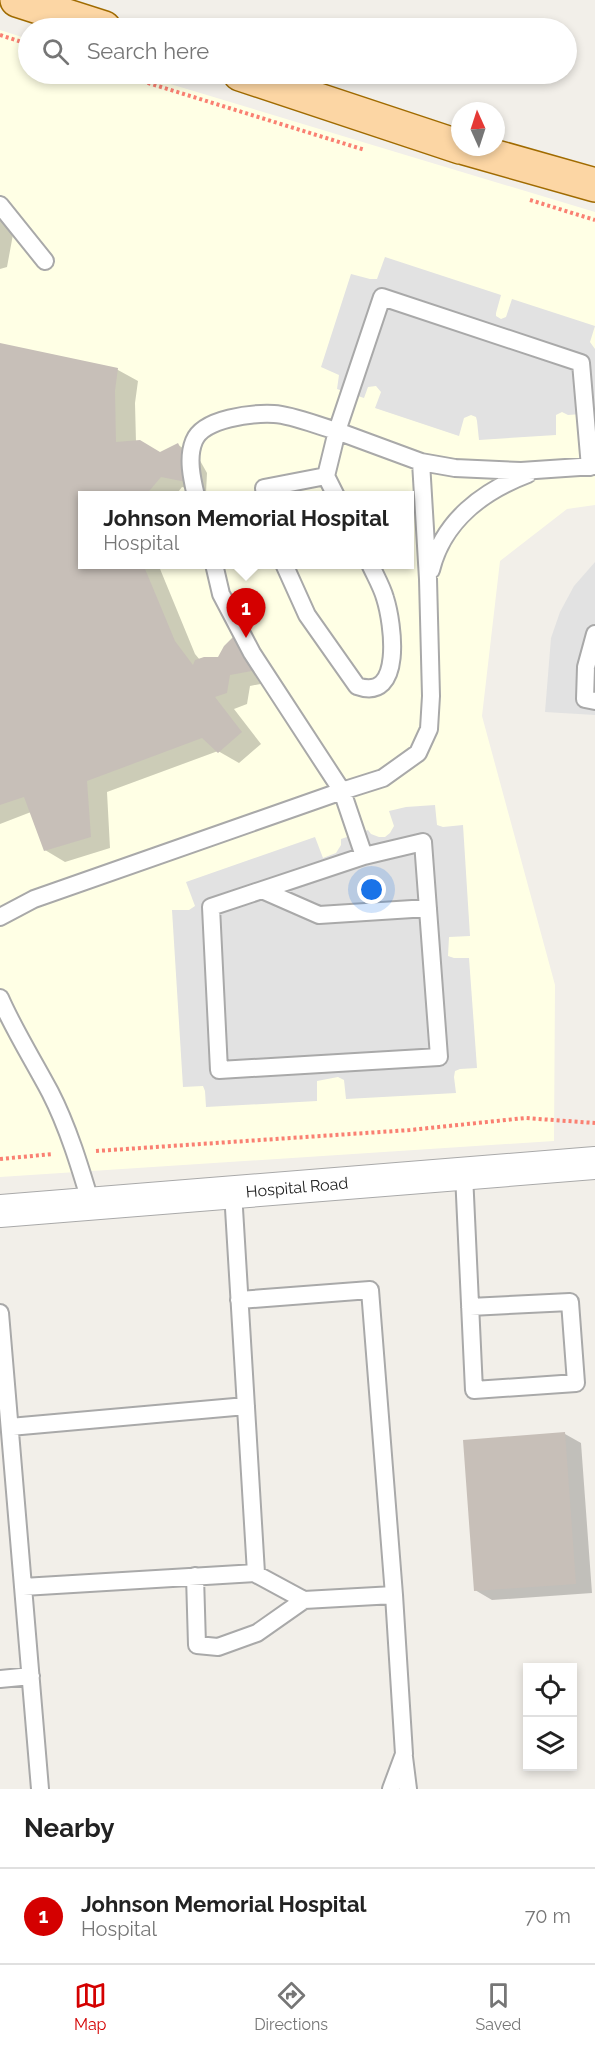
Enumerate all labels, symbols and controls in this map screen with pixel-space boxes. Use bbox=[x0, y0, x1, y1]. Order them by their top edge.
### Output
search box bbox=[18, 18, 577, 84]
icon: search bbox=[39, 35, 72, 68]
text: Search here bbox=[87, 38, 209, 64]
north arrow bbox=[451, 102, 505, 156]
popup bbox=[78, 491, 414, 569]
text: Johnson Memorial Hospital bbox=[103, 505, 389, 531]
text: Hospital bbox=[103, 531, 179, 555]
pin: 1 bbox=[226, 588, 266, 638]
your location bbox=[357, 875, 386, 904]
street label: Hospital Road bbox=[245, 1174, 349, 1201]
map controls bbox=[523, 1663, 577, 1771]
button: locate bbox=[523, 1663, 577, 1717]
button: layers bbox=[523, 1717, 577, 1771]
text: Nearby bbox=[24, 1813, 114, 1843]
text: Johnson Memorial Hospital bbox=[81, 1891, 367, 1917]
text: 1 bbox=[39, 1904, 48, 1928]
text: 70 m bbox=[525, 1904, 571, 1928]
text: Hospital bbox=[81, 1917, 157, 1941]
tab: Map bbox=[74, 1979, 107, 2034]
tab: Directions bbox=[254, 1979, 328, 2034]
tab: Saved bbox=[475, 1979, 521, 2034]

